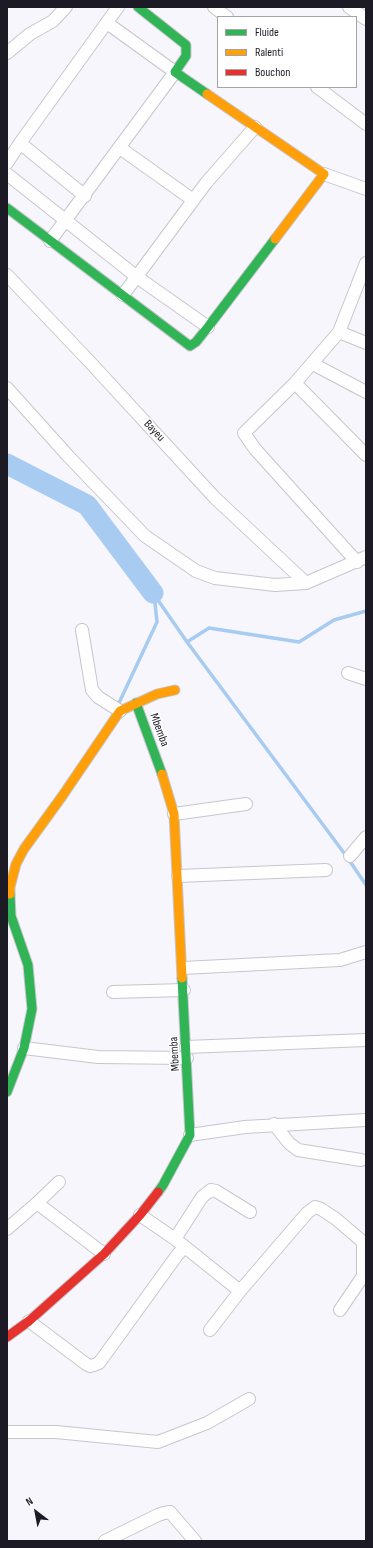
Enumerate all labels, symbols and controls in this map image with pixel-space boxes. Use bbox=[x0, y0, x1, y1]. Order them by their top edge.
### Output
legend bbox=[217, 16, 357, 88]
text: Fluide bbox=[255, 25, 279, 40]
text: Ralenti bbox=[255, 45, 283, 60]
text: Bouchon bbox=[255, 65, 290, 80]
street label: Bayeu bbox=[140, 417, 168, 445]
street label: Mbemba bbox=[146, 711, 172, 749]
street label: Mbemba bbox=[167, 1037, 183, 1071]
north arrow bbox=[16, 1492, 56, 1532]
text: N bbox=[23, 1494, 35, 1508]

